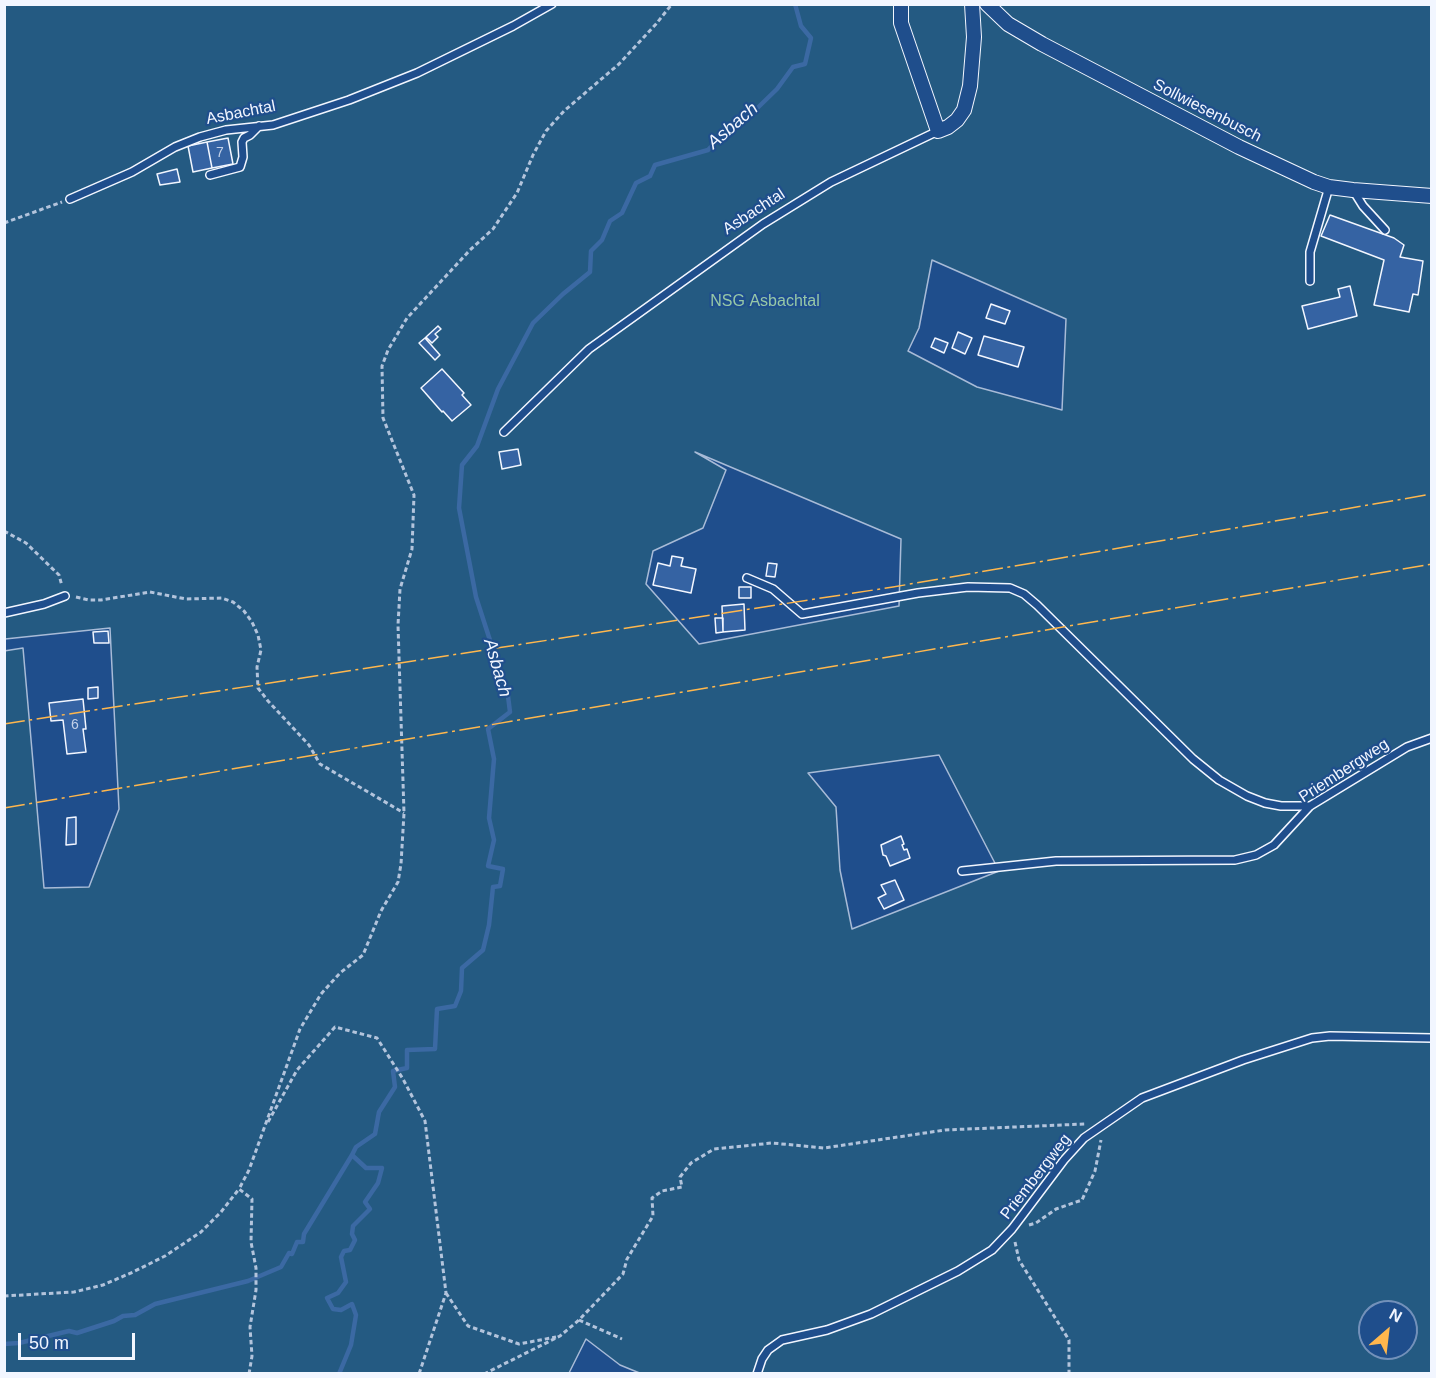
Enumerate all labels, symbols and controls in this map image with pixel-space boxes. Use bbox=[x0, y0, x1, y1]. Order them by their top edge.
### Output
street label: Sollwiesenbusch bbox=[1150, 75, 1264, 147]
street label: Asbachtal bbox=[205, 97, 277, 129]
water label: Asbach bbox=[703, 98, 763, 154]
house number: 7 bbox=[216, 145, 224, 161]
street label: Asbachtal bbox=[719, 185, 789, 239]
park label: NSG Asbachtal bbox=[710, 292, 820, 312]
water label: Asbach bbox=[478, 636, 516, 700]
house number: 6 bbox=[71, 717, 79, 733]
street label: Priembergweg bbox=[1296, 735, 1392, 807]
street label: Priembergweg bbox=[997, 1130, 1075, 1224]
north arrow bbox=[1358, 1300, 1418, 1360]
text: N bbox=[1387, 1305, 1405, 1326]
scale bar bbox=[21, 1321, 138, 1359]
text: 50 m bbox=[29, 1333, 69, 1353]

